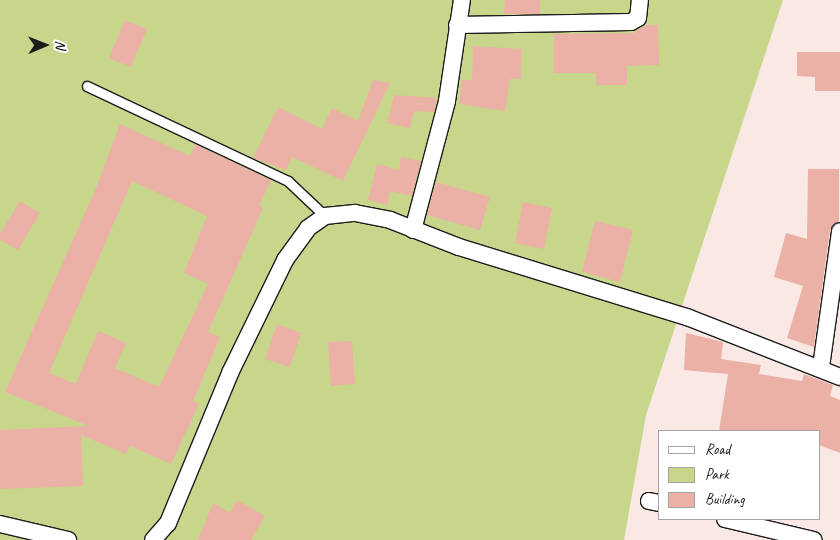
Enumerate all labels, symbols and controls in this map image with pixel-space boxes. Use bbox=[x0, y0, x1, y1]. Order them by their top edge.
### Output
north arrow bbox=[20, 20, 70, 70]
text: N bbox=[52, 40, 69, 49]
legend bbox=[658, 430, 820, 520]
text: Road bbox=[705, 440, 730, 459]
text: Park bbox=[705, 465, 729, 484]
text: Building bbox=[705, 490, 744, 509]

